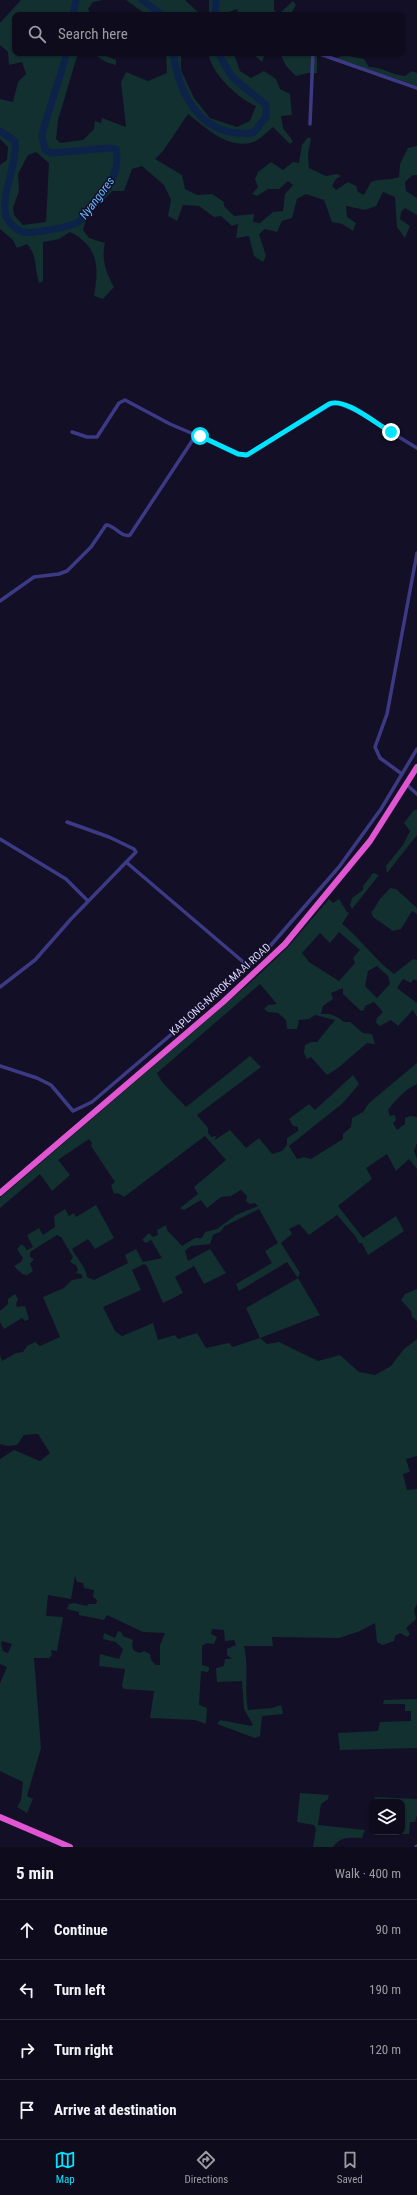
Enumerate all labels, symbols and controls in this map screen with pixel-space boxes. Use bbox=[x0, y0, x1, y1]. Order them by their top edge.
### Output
search box bbox=[12, 12, 405, 56]
icon: search bbox=[26, 23, 48, 45]
text: Search here bbox=[58, 25, 128, 43]
water label: Nyangores bbox=[77, 174, 117, 222]
route end bbox=[382, 423, 400, 441]
route start bbox=[191, 427, 209, 445]
street label: KAPLONG-NAROK-MAAI ROAD bbox=[167, 941, 274, 1038]
map controls bbox=[369, 1799, 405, 1835]
button: layers bbox=[369, 1799, 405, 1835]
text: 5 min bbox=[16, 1863, 54, 1883]
text: Walk · 400 m bbox=[335, 1866, 401, 1881]
icon: ahead bbox=[16, 1919, 38, 1941]
text: Continue bbox=[54, 1921, 108, 1939]
text: 90 m bbox=[375, 1922, 401, 1937]
icon: left bbox=[16, 1979, 38, 2001]
text: Turn left bbox=[54, 1981, 105, 1999]
text: 190 m bbox=[369, 1982, 401, 1997]
icon: right bbox=[16, 2039, 38, 2061]
text: Turn right bbox=[54, 2041, 113, 2059]
text: 120 m bbox=[369, 2042, 401, 2057]
icon: arrive bbox=[16, 2099, 38, 2121]
text: Arrive at destination bbox=[54, 2101, 177, 2119]
tab: Map bbox=[54, 2149, 76, 2186]
tab: Directions bbox=[184, 2149, 228, 2186]
tab: Saved bbox=[337, 2149, 363, 2186]

